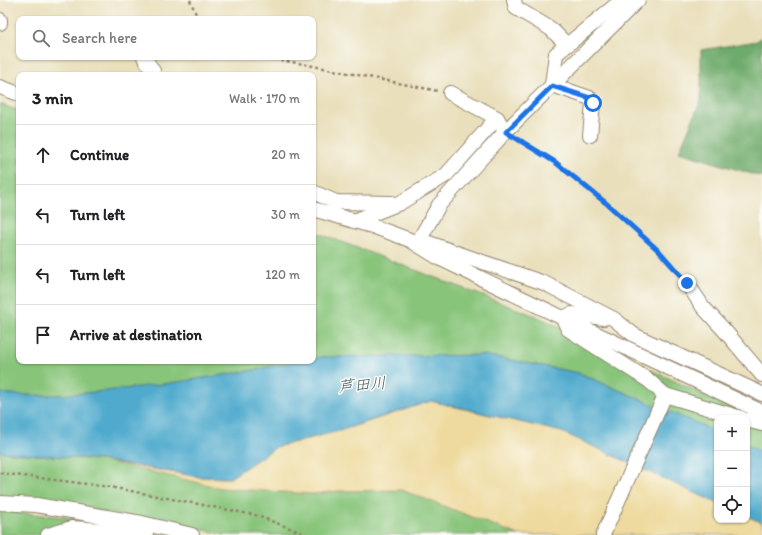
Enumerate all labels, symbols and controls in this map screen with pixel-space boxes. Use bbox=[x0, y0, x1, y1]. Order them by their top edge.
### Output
search box bbox=[16, 16, 316, 60]
icon: search bbox=[30, 27, 52, 49]
text: Search here bbox=[62, 29, 137, 47]
text: 3 min bbox=[32, 88, 73, 108]
text: Walk · 170 m bbox=[229, 91, 300, 106]
route start bbox=[584, 94, 602, 112]
icon: ahead bbox=[32, 144, 54, 166]
text: Continue bbox=[70, 146, 129, 164]
text: 20 m bbox=[271, 147, 300, 162]
icon: left bbox=[32, 204, 54, 226]
text: Turn left bbox=[70, 206, 125, 224]
text: 30 m bbox=[271, 207, 300, 222]
icon: left bbox=[32, 264, 54, 286]
text: Turn left bbox=[70, 266, 125, 284]
text: 120 m bbox=[265, 267, 300, 282]
route end bbox=[678, 274, 696, 292]
icon: arrive bbox=[32, 324, 54, 346]
text: Arrive at destination bbox=[70, 326, 202, 344]
water label: 芦田川 bbox=[337, 373, 387, 396]
map controls bbox=[714, 415, 750, 523]
button: + bbox=[714, 415, 750, 451]
button: − bbox=[714, 451, 750, 487]
button: locate bbox=[714, 487, 750, 523]

